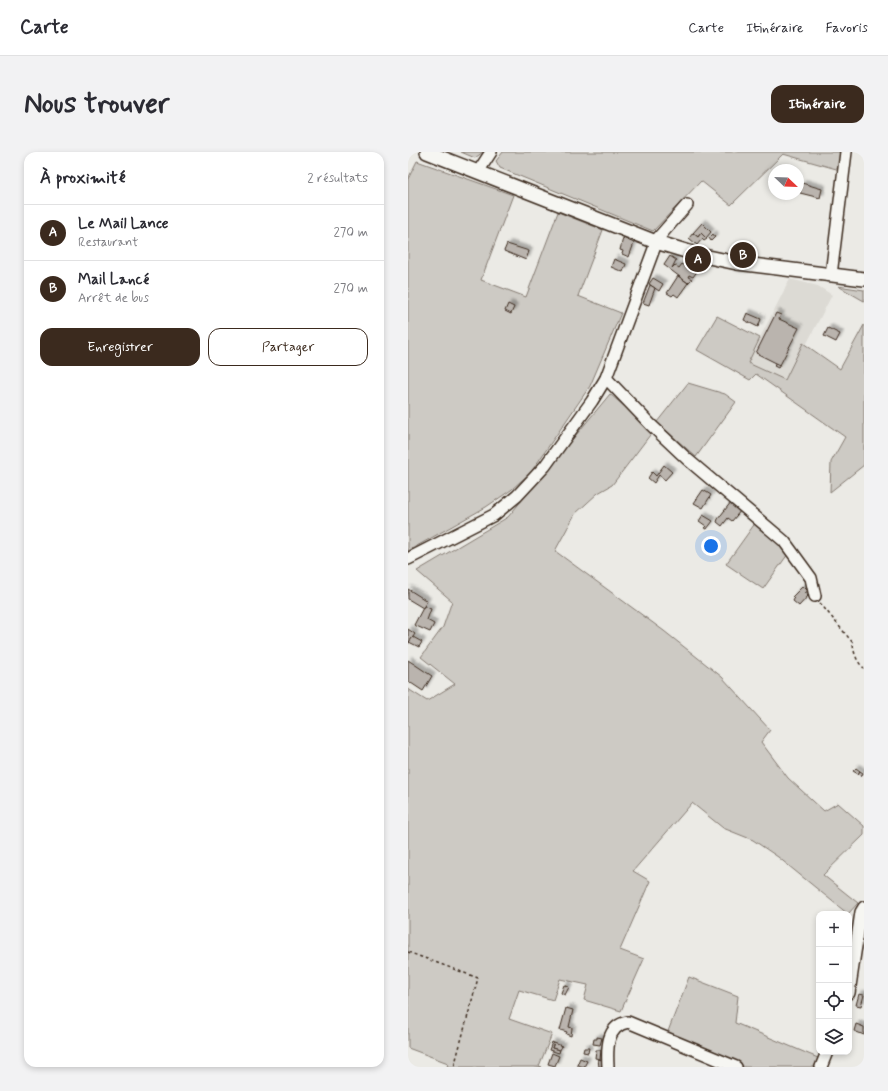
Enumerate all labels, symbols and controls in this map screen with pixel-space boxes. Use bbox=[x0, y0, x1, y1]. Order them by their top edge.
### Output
text: Carte bbox=[20, 15, 69, 40]
text: Carte bbox=[688, 19, 724, 37]
text: Itinéraire bbox=[746, 19, 803, 37]
text: Favoris bbox=[825, 19, 868, 37]
button: Itinéraire bbox=[771, 85, 864, 123]
text: Nous trouver bbox=[24, 86, 169, 123]
north arrow bbox=[768, 164, 804, 200]
text: À proximité bbox=[40, 167, 125, 189]
text: 2 résultats bbox=[307, 170, 368, 187]
text: Le Mail Lance bbox=[78, 214, 169, 234]
text: A bbox=[49, 224, 57, 241]
text: 270 m bbox=[333, 224, 368, 241]
text: Restaurant bbox=[78, 234, 138, 251]
pin: B bbox=[730, 240, 756, 270]
pin: A bbox=[685, 244, 711, 274]
text: Mail Lancé bbox=[78, 270, 149, 290]
text: B bbox=[49, 280, 57, 297]
text: 270 m bbox=[333, 280, 368, 297]
text: Arrêt de bus bbox=[78, 290, 149, 307]
button: Enregistrer bbox=[40, 328, 200, 366]
button: Partager bbox=[208, 328, 368, 366]
your location bbox=[701, 536, 721, 556]
map controls bbox=[816, 911, 852, 1055]
button: + bbox=[816, 911, 852, 947]
button: − bbox=[816, 947, 852, 983]
button: locate bbox=[816, 983, 852, 1019]
button: layers bbox=[816, 1019, 852, 1055]

